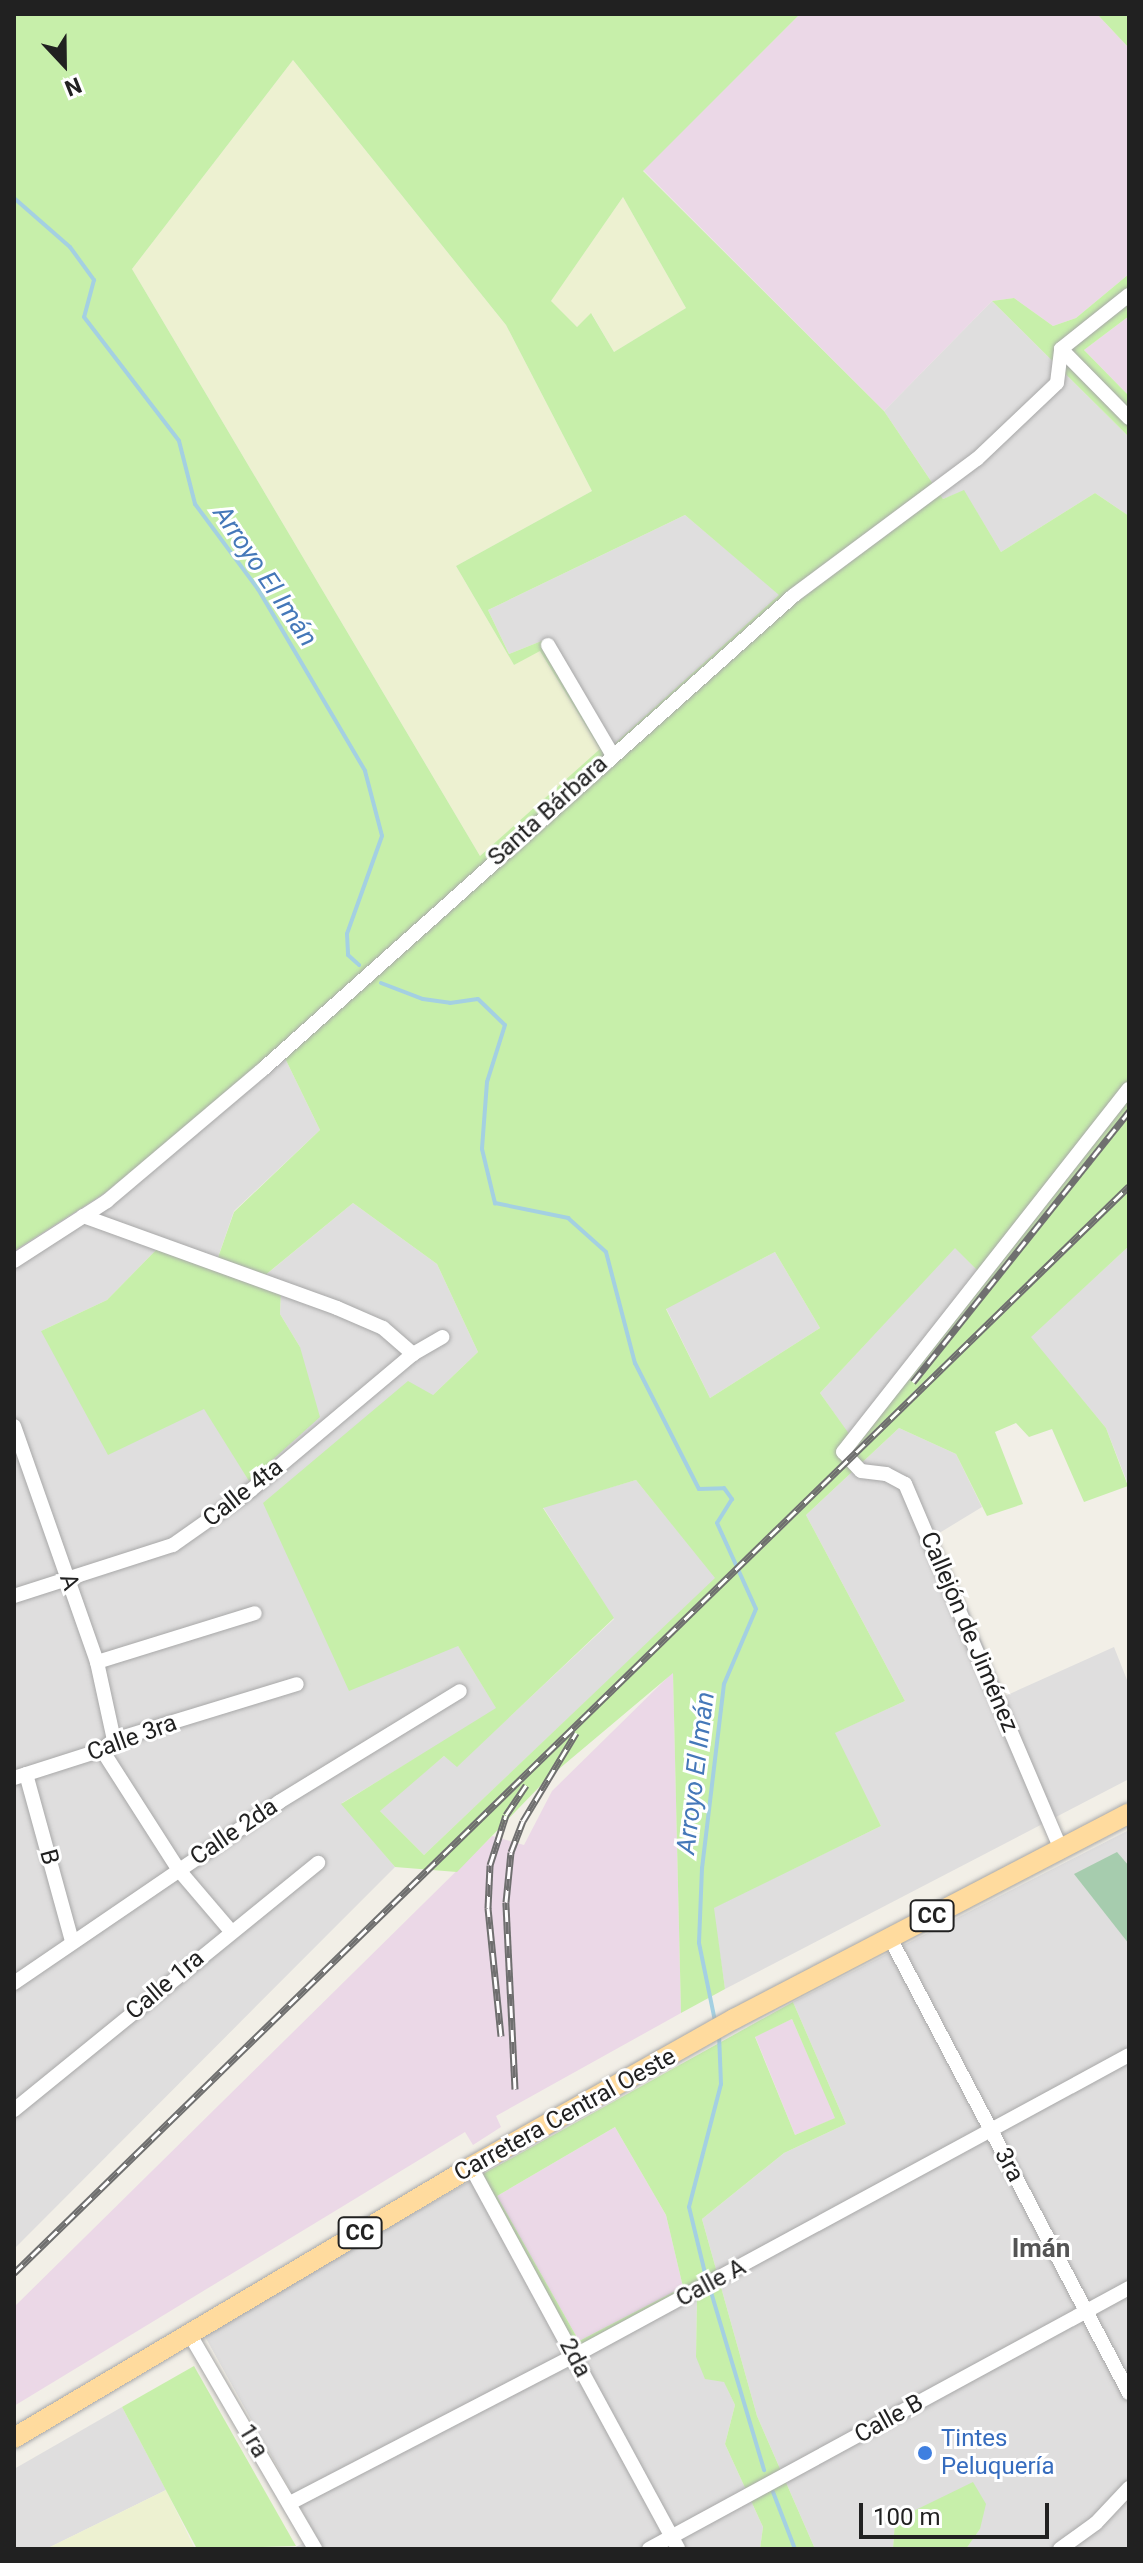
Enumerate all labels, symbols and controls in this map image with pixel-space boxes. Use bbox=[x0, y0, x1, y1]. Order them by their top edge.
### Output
north arrow bbox=[24, 24, 104, 104]
text: N bbox=[61, 72, 85, 101]
water label: Arroyo El Imán bbox=[206, 500, 324, 652]
street label: Santa Bárbara bbox=[482, 750, 614, 872]
street label: Calle 4ta bbox=[197, 1453, 289, 1533]
street label: Callejón de Jiménez bbox=[914, 1528, 1024, 1736]
street label: A bbox=[53, 1570, 85, 1594]
water label: Arroyo El Imán bbox=[671, 1690, 721, 1856]
street label: Calle 3ra bbox=[83, 1709, 181, 1767]
street label: Calle 2da bbox=[185, 1792, 283, 1872]
street label: B bbox=[33, 1846, 65, 1868]
road number: CC bbox=[908, 1898, 956, 1934]
street label: Calle 1ra bbox=[120, 1944, 210, 2026]
street label: Carretera Central Oeste bbox=[449, 2042, 681, 2188]
street label: 3ra bbox=[988, 2143, 1030, 2187]
road number: CC bbox=[336, 2215, 384, 2251]
district label: Imán bbox=[1012, 2233, 1070, 2265]
street label: Calle A bbox=[671, 2253, 751, 2313]
street label: 2da bbox=[553, 2334, 597, 2382]
street label: Calle B bbox=[850, 2388, 928, 2450]
street label: 1ra bbox=[232, 2419, 274, 2463]
place label: Tintes Peluquería bbox=[941, 2425, 1055, 2481]
marker: Tintes Peluquería bbox=[916, 2444, 934, 2462]
scale bar bbox=[863, 2487, 1053, 2537]
text: 100 m bbox=[873, 2503, 940, 2531]

